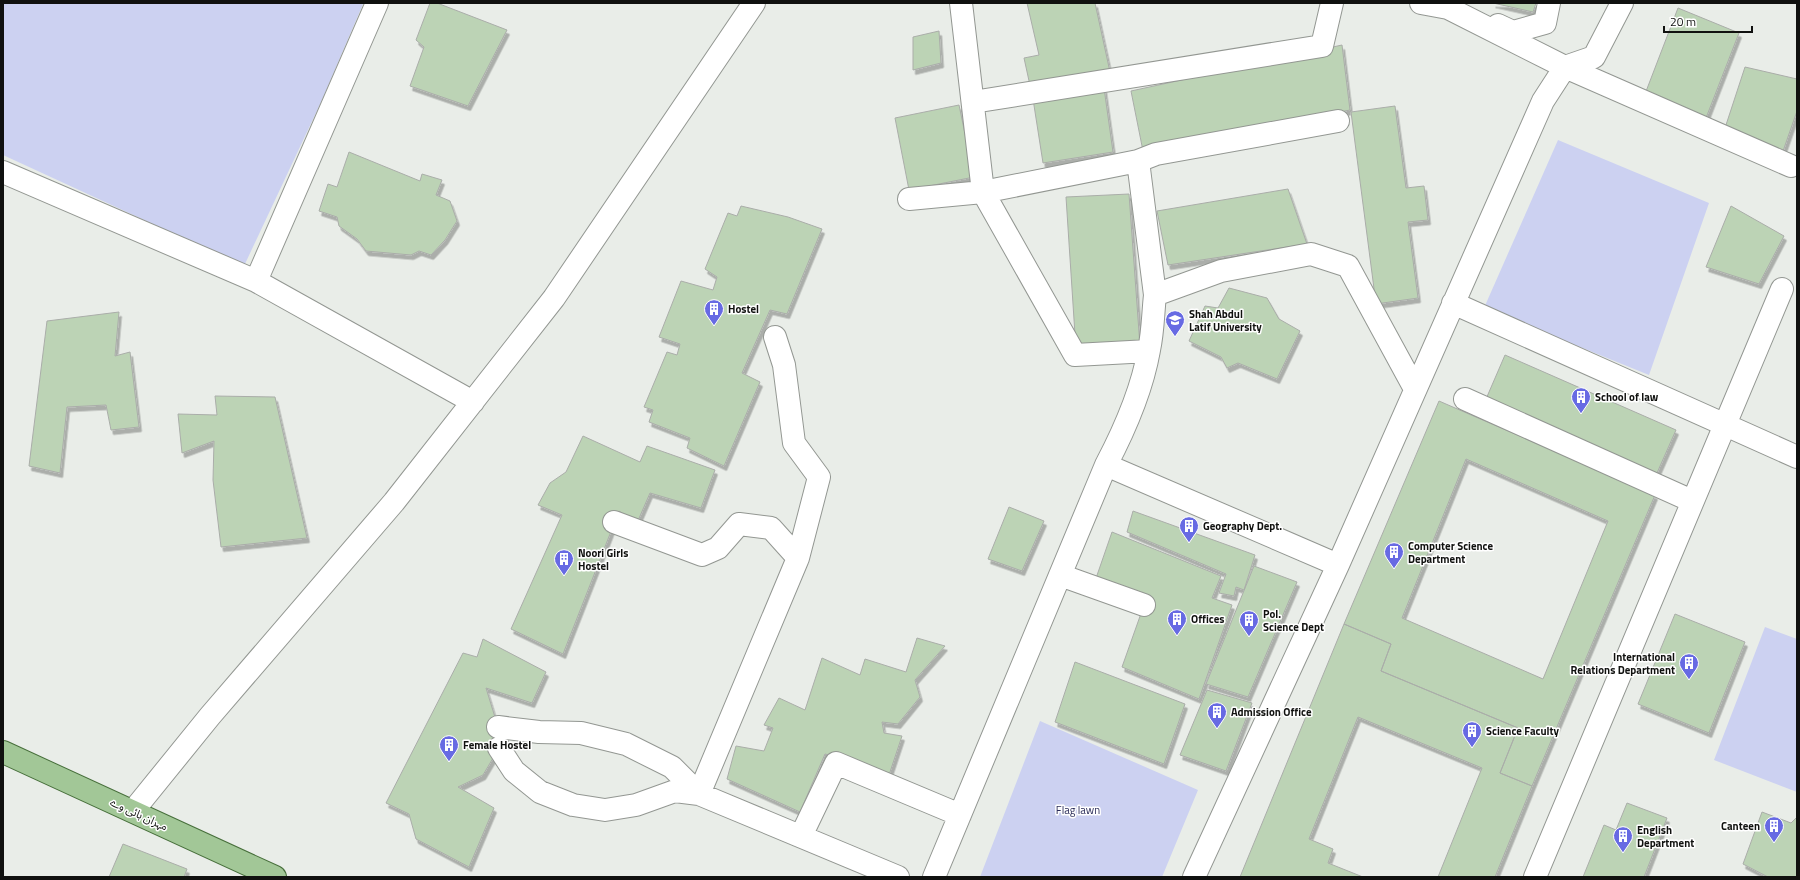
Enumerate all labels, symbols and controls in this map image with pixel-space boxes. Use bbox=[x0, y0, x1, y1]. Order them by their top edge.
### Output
scale bar bbox=[1664, 8, 1752, 34]
text: 20 m bbox=[1670, 12, 1696, 31]
building icon: Hostel bbox=[703, 298, 725, 326]
place label: Hostel bbox=[728, 301, 759, 317]
place label: Shah Abdul Latif University bbox=[1189, 306, 1262, 335]
school or university icon: Shah Abdul Latif University bbox=[1164, 309, 1186, 337]
building icon: School of law bbox=[1570, 386, 1592, 414]
place label: School of law bbox=[1595, 389, 1659, 405]
building icon: Geography Dept. bbox=[1178, 515, 1200, 543]
place label: Geography Dept. bbox=[1203, 518, 1282, 534]
place label: Computer Science Department bbox=[1408, 538, 1493, 567]
building icon: Computer Science Department bbox=[1383, 541, 1405, 569]
place label: Noori Girls Hostel bbox=[578, 545, 628, 574]
building icon: Noori Girls Hostel bbox=[553, 548, 575, 576]
place label: Pol. Science Dept bbox=[1263, 606, 1324, 635]
building icon: Offices bbox=[1166, 608, 1188, 636]
building icon: Pol. Science Dept bbox=[1238, 609, 1260, 637]
place label: Offices bbox=[1191, 611, 1225, 627]
place label: International Relations Department bbox=[1570, 649, 1675, 678]
building icon: International Relations Department bbox=[1678, 652, 1700, 680]
building icon: Admission Office bbox=[1206, 701, 1228, 729]
place label: Admission Office bbox=[1231, 704, 1312, 720]
building icon: Science Faculty bbox=[1461, 720, 1483, 748]
place label: Science Faculty bbox=[1486, 723, 1560, 739]
building icon: Female Hostel bbox=[438, 734, 460, 762]
place label: Female Hostel bbox=[463, 737, 531, 753]
street label: مہران ہائی وے bbox=[107, 794, 171, 834]
park label: Flag lawn bbox=[1056, 802, 1100, 818]
building icon: Canteen bbox=[1763, 815, 1785, 843]
place label: Canteen bbox=[1721, 818, 1760, 834]
place label: English Department bbox=[1637, 822, 1694, 851]
building icon: English Department bbox=[1612, 825, 1634, 853]

